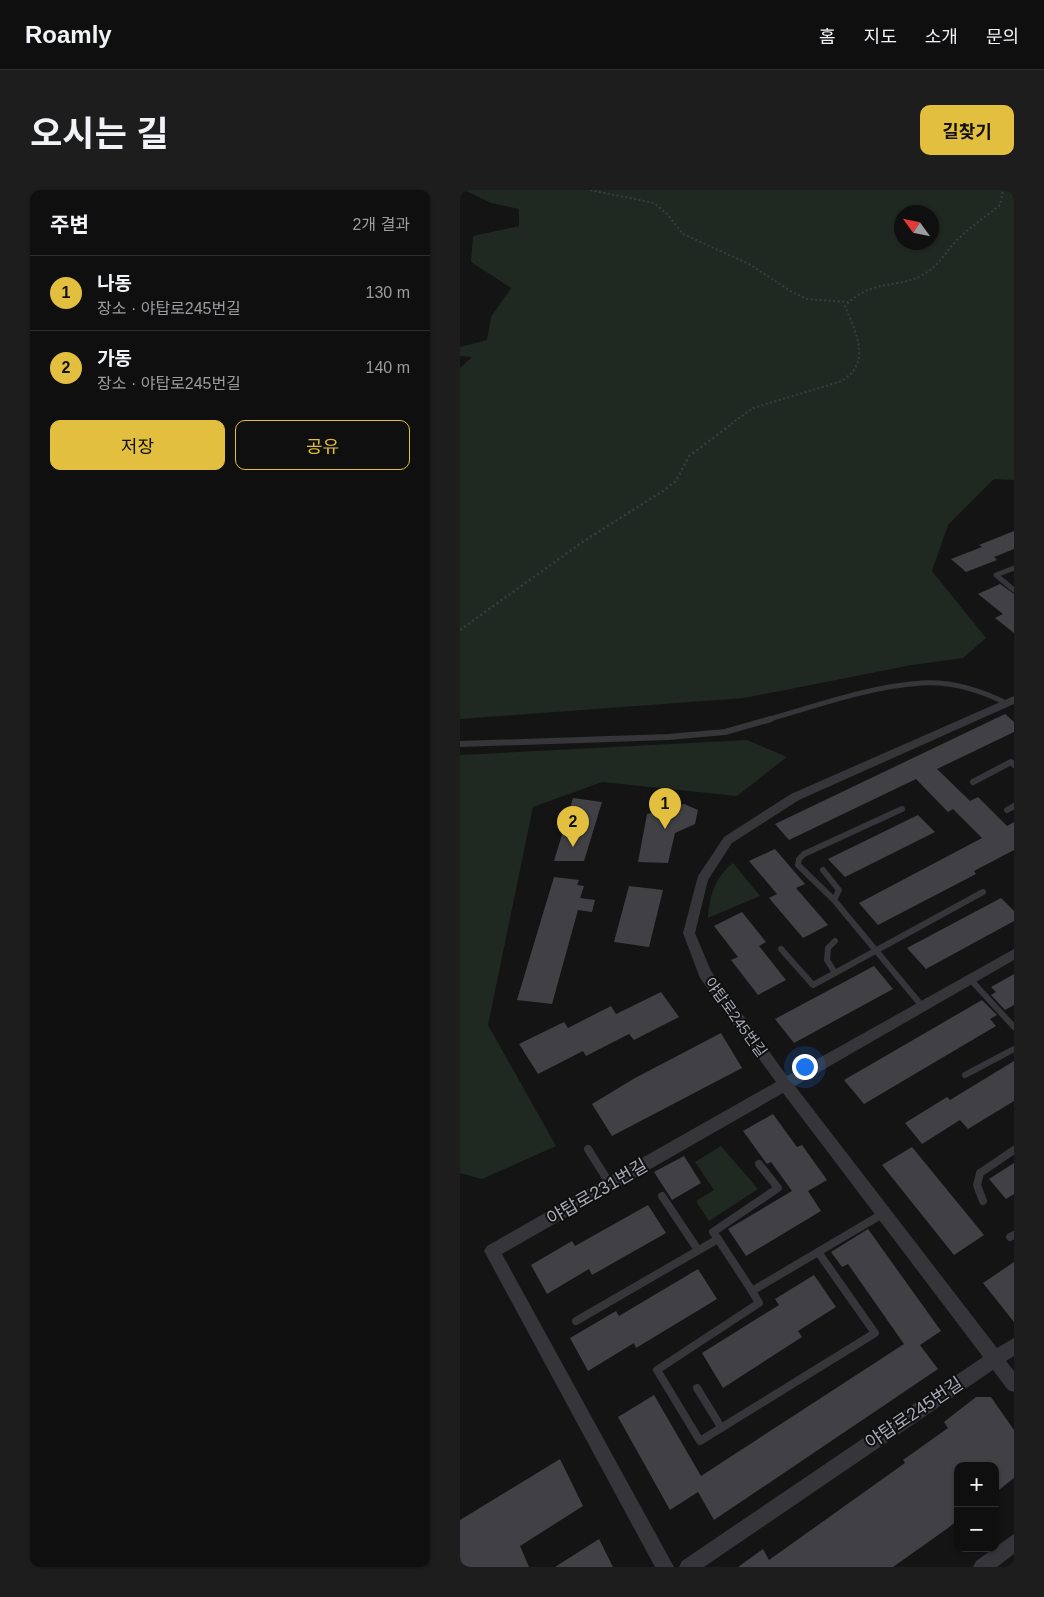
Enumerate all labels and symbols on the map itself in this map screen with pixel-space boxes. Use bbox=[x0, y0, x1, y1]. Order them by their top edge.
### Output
north arrow bbox=[894, 205, 939, 250]
pin: 1 bbox=[649, 788, 681, 829]
pin: 2 bbox=[557, 806, 589, 847]
street label: 야탑로245번길 bbox=[701, 974, 771, 1060]
your location bbox=[792, 1054, 818, 1080]
street label: 야탑로231번길 bbox=[543, 1155, 651, 1229]
street label: 야탑로245번길 bbox=[862, 1373, 966, 1453]

